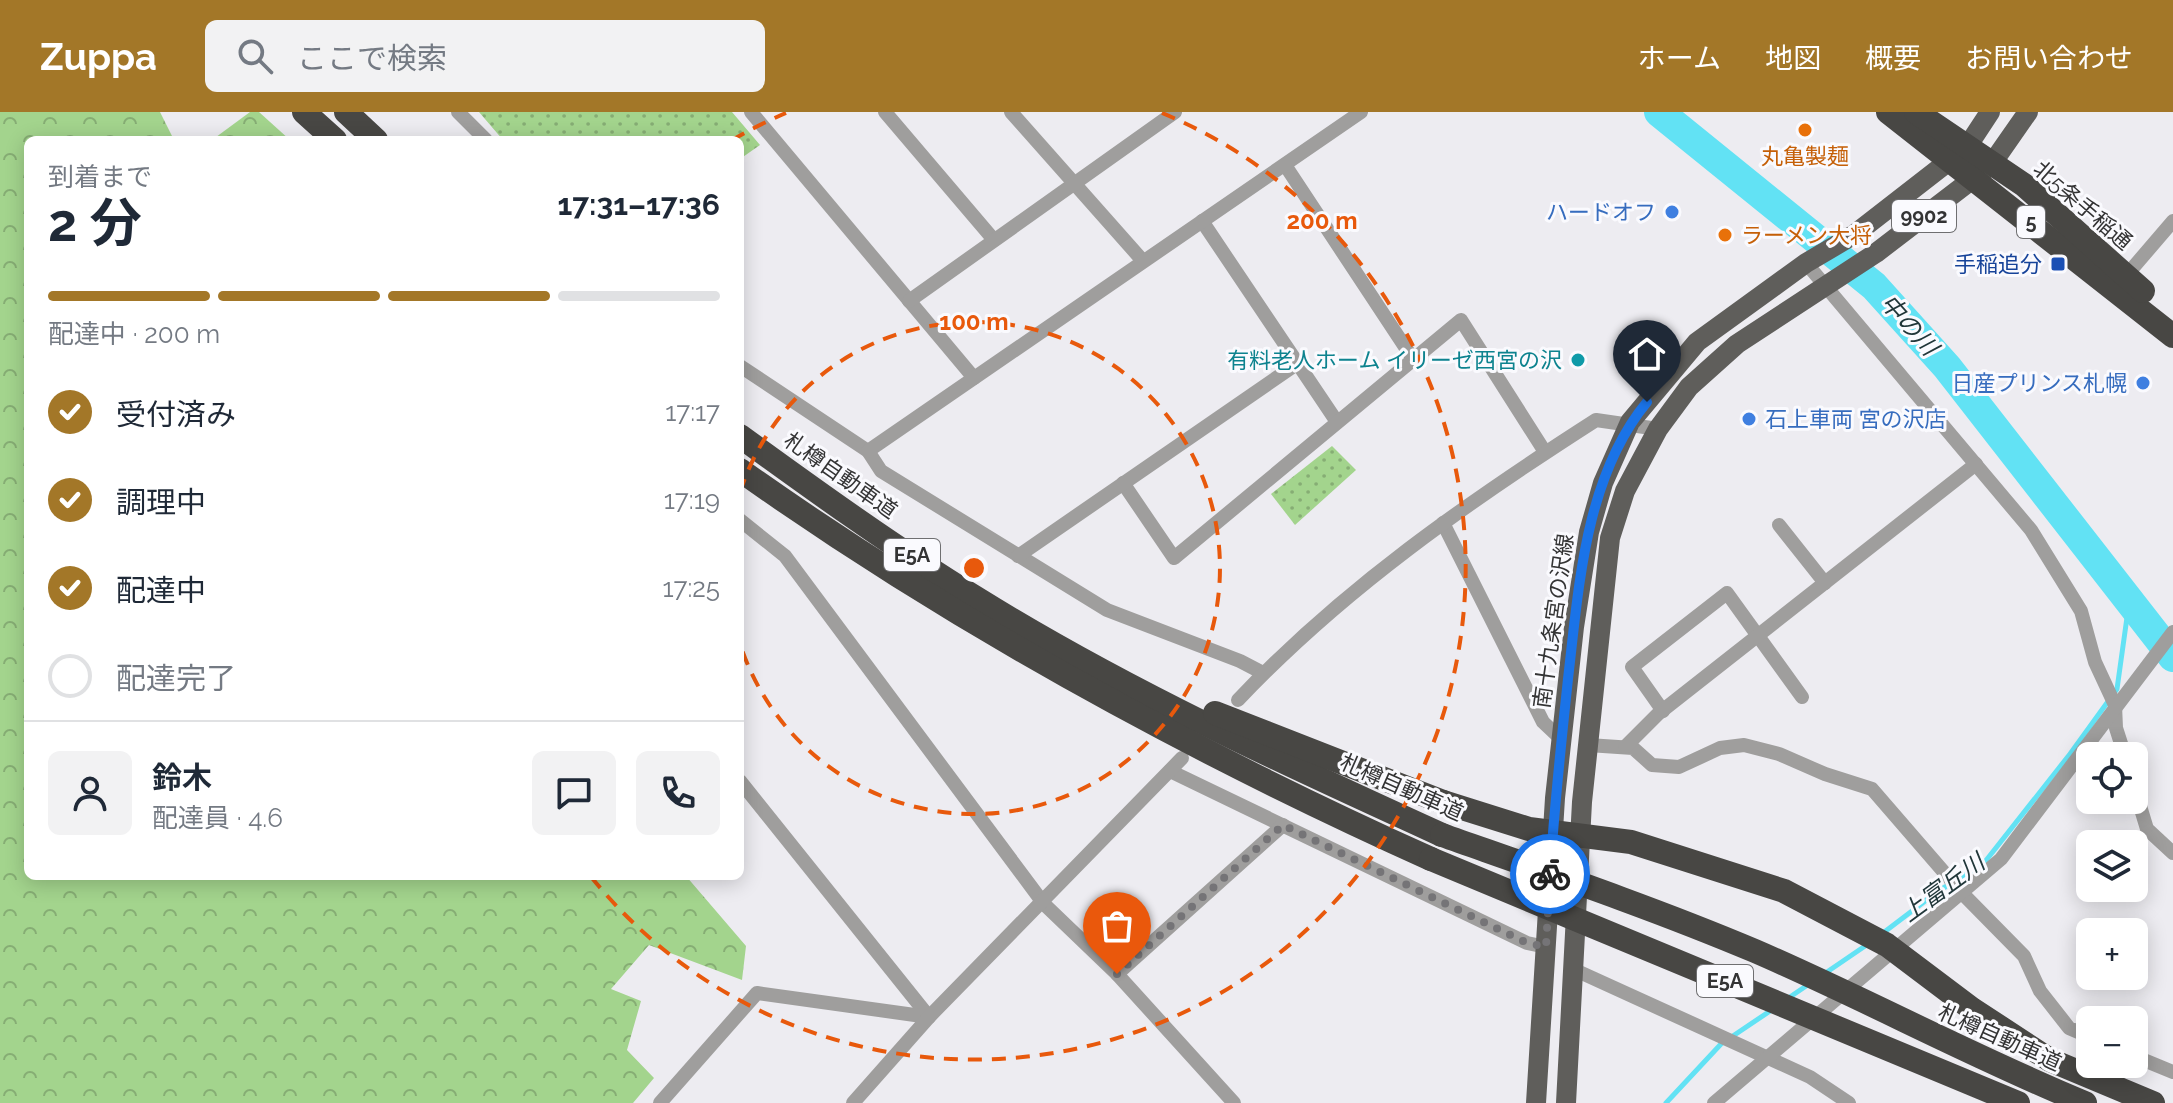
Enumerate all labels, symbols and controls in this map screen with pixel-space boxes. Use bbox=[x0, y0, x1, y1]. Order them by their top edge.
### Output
search box bbox=[205, 20, 765, 92]
text: Zuppa bbox=[40, 34, 157, 79]
icon: search bbox=[233, 34, 277, 78]
text: ここで検索 bbox=[297, 41, 447, 76]
text: ホーム bbox=[1638, 42, 1721, 75]
text: 地図 bbox=[1765, 42, 1821, 75]
text: 概要 bbox=[1865, 42, 1921, 75]
text: お問い合わせ bbox=[1965, 42, 2133, 75]
marker: 丸亀製麺 bbox=[1796, 121, 1814, 139]
place label: 丸亀製麺 bbox=[1761, 143, 1849, 169]
street label: 北5条手稲通 bbox=[2028, 155, 2138, 255]
text: 到着まで bbox=[48, 162, 152, 192]
text: 17:31–17:36 bbox=[557, 187, 720, 222]
text: 2 分 bbox=[48, 192, 142, 253]
place label: ハードオフ bbox=[1546, 199, 1656, 225]
road number: 9902 bbox=[1892, 200, 1956, 232]
marker: ハードオフ bbox=[1663, 203, 1681, 221]
text: 200 m bbox=[1286, 206, 1358, 235]
road number: 5 bbox=[2017, 206, 2045, 238]
place label: ラーメン大将 bbox=[1741, 222, 1872, 248]
marker: ラーメン大将 bbox=[1716, 226, 1734, 244]
place label: 手稲追分 bbox=[1954, 251, 2042, 277]
marker: 手稲追分 bbox=[2049, 255, 2067, 273]
water label: 中の川 bbox=[1875, 288, 1946, 363]
text: 100 m bbox=[939, 307, 1009, 336]
text: 配達中 · 200 m bbox=[48, 319, 220, 349]
pin bbox=[1613, 320, 1681, 402]
icon: home bbox=[1625, 332, 1669, 376]
place label: 有料老人ホーム イリーゼ西宮の沢 bbox=[1227, 347, 1562, 373]
marker: 有料老人ホーム イリーゼ西宮の沢 bbox=[1569, 351, 1587, 369]
place label: 日産プリンス札幌 bbox=[1951, 370, 2127, 396]
marker: 日産プリンス札幌 bbox=[2134, 374, 2152, 392]
icon: check bbox=[48, 390, 92, 434]
text: 受付済み bbox=[116, 397, 236, 432]
text: 17:17 bbox=[665, 397, 720, 427]
place label: 石上車両 宮の沢店 bbox=[1765, 406, 1947, 432]
marker: 石上車両 宮の沢店 bbox=[1740, 410, 1758, 428]
street label: 札樽自動車道 bbox=[779, 426, 903, 524]
icon: check bbox=[48, 478, 92, 522]
text: 調理中 bbox=[116, 485, 206, 520]
text: 17:19 bbox=[664, 485, 720, 515]
street label: 南十九条宮の沢線 bbox=[1528, 532, 1578, 710]
road number: E5A bbox=[884, 539, 940, 571]
centre of rings bbox=[960, 554, 988, 582]
icon: check bbox=[48, 566, 92, 610]
text: 配達中 bbox=[116, 573, 206, 608]
text: 17:25 bbox=[662, 573, 720, 603]
text: 配達完了 bbox=[116, 661, 236, 696]
map controls bbox=[2076, 742, 2148, 1078]
button: locate bbox=[2076, 742, 2148, 814]
street label: 札樽自動車道 bbox=[1336, 748, 1468, 826]
button: person bbox=[48, 751, 132, 835]
button: chat bbox=[532, 751, 616, 835]
button: phone bbox=[636, 751, 720, 835]
text: 鈴木 bbox=[152, 760, 212, 795]
text: 配達員 · 4.6 bbox=[152, 803, 283, 833]
button: layers bbox=[2076, 830, 2148, 902]
courier bbox=[1510, 834, 1590, 914]
water label: 上富丘川 bbox=[1895, 846, 1992, 928]
icon: bike bbox=[1528, 852, 1572, 896]
pin bbox=[1083, 892, 1151, 974]
icon: bag bbox=[1095, 904, 1139, 948]
button: + bbox=[2076, 918, 2148, 990]
road number: E5A bbox=[1697, 965, 1753, 997]
street label: 札樽自動車道 bbox=[1934, 998, 2066, 1076]
button: − bbox=[2076, 1006, 2148, 1078]

